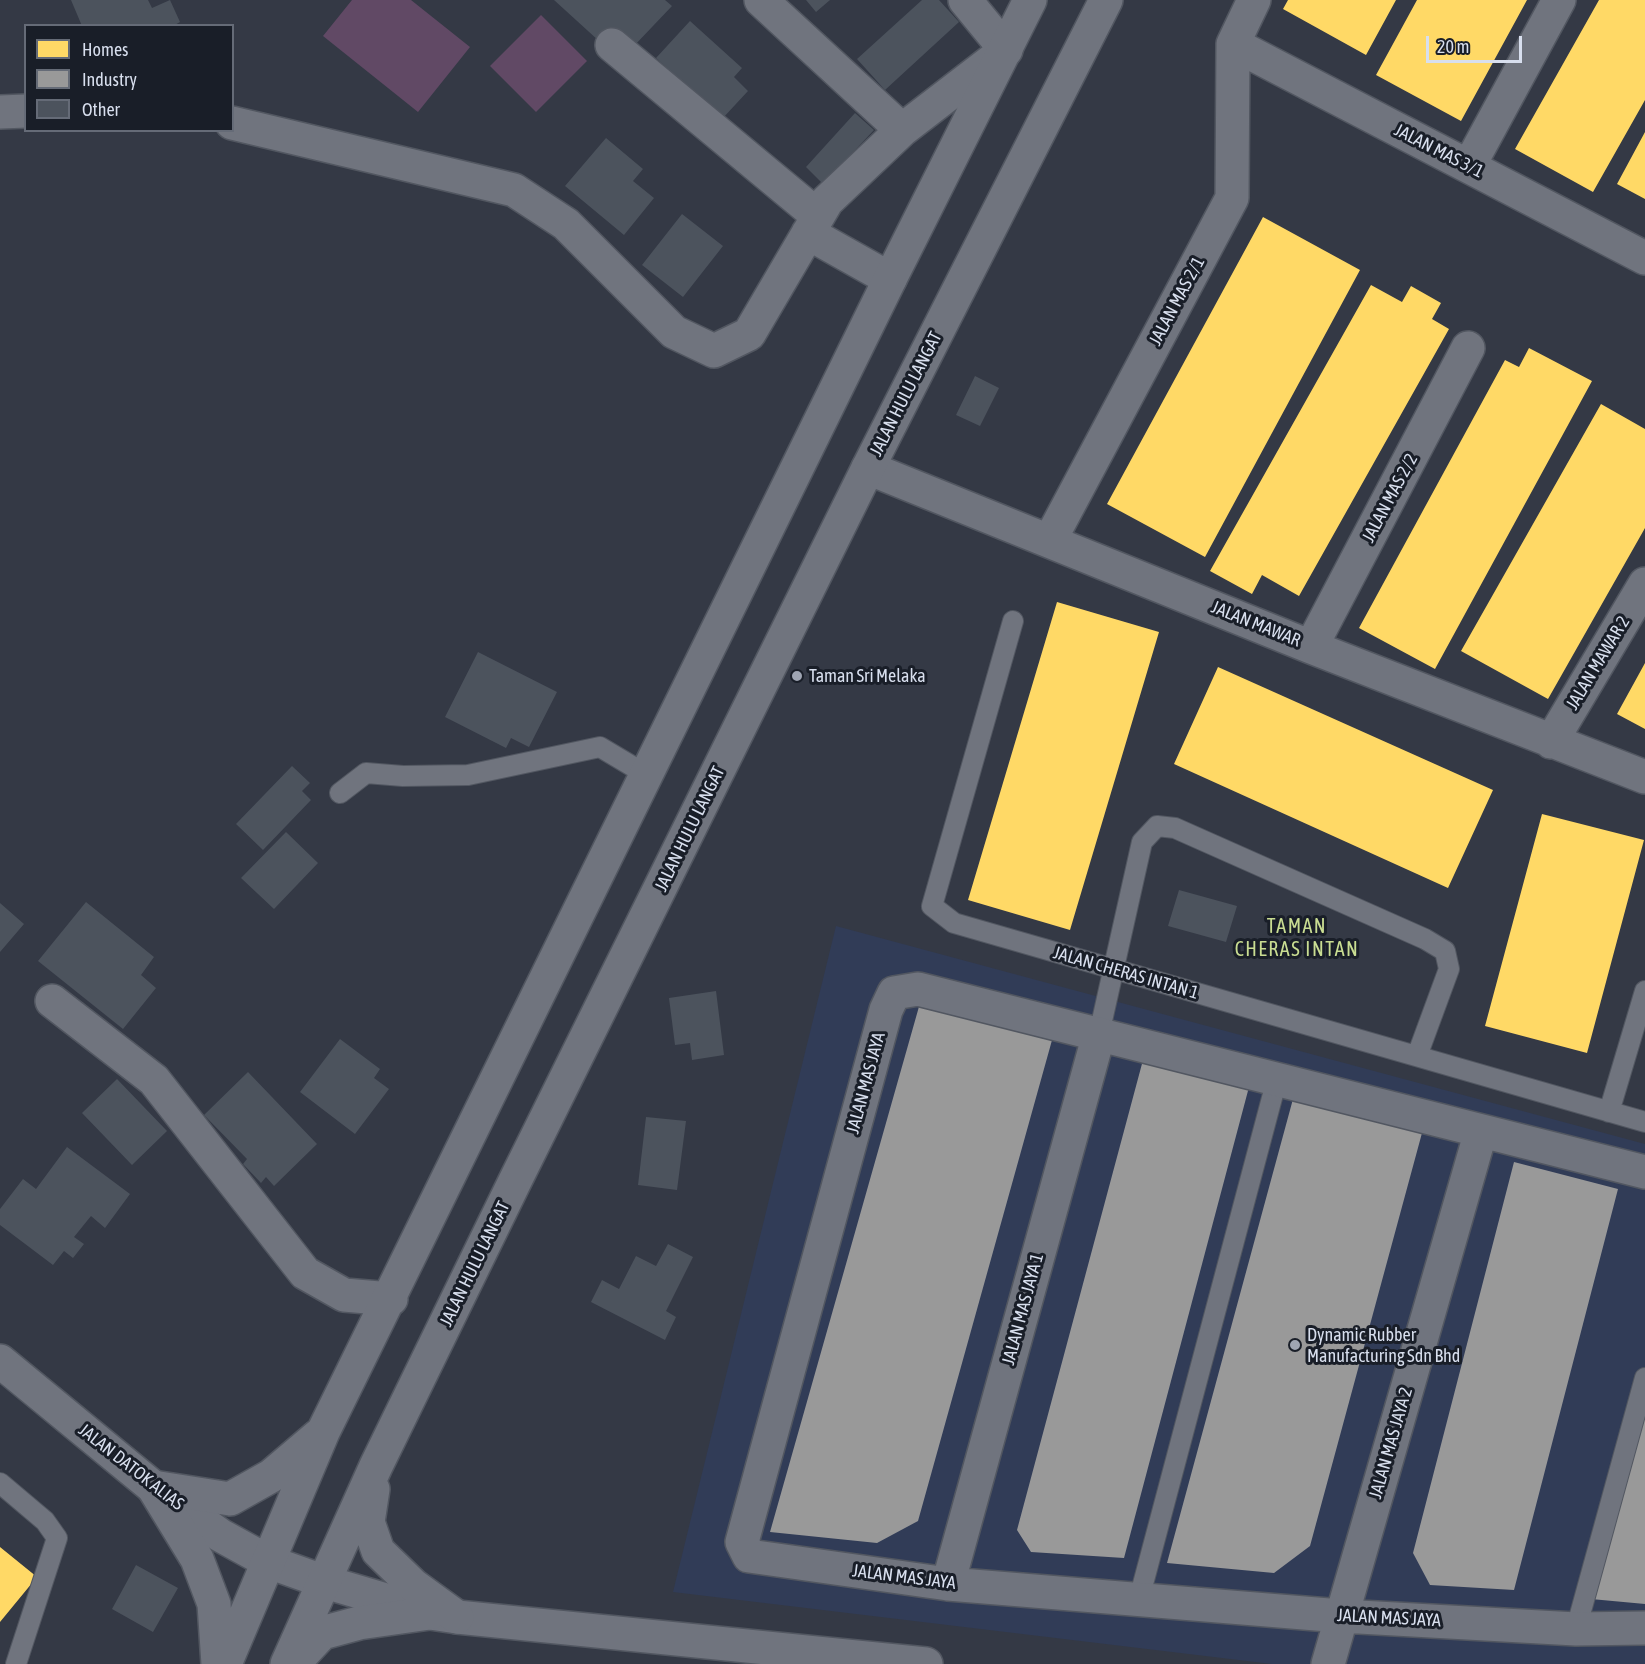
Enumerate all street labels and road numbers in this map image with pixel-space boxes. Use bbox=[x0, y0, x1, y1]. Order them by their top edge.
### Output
street label: JALAN MAS 3/1 bbox=[1391, 119, 1487, 183]
street label: JALAN MAS 2/1 bbox=[1145, 253, 1209, 349]
street label: JALAN HULU LANGAT bbox=[865, 328, 947, 460]
street label: JALAN MAS 2/2 bbox=[1358, 450, 1422, 546]
street label: JALAN MAWAR bbox=[1208, 596, 1304, 652]
street label: JALAN MAWAR 2 bbox=[1562, 612, 1634, 714]
street label: JALAN HULU LANGAT bbox=[650, 763, 730, 895]
street label: JALAN CHERAS INTAN 1 bbox=[1051, 942, 1201, 1004]
street label: JALAN MAS JAYA bbox=[842, 1030, 890, 1136]
street label: JALAN HULU LANGAT bbox=[435, 1198, 515, 1330]
street label: JALAN MAS JAYA 1 bbox=[998, 1251, 1048, 1367]
street label: JALAN MAS JAYA 2 bbox=[1365, 1385, 1417, 1501]
street label: JALAN DATOK ALIAS bbox=[74, 1419, 188, 1515]
street label: JALAN MAS JAYA bbox=[851, 1560, 957, 1594]
street label: JALAN MAS JAYA bbox=[1337, 1604, 1441, 1632]

